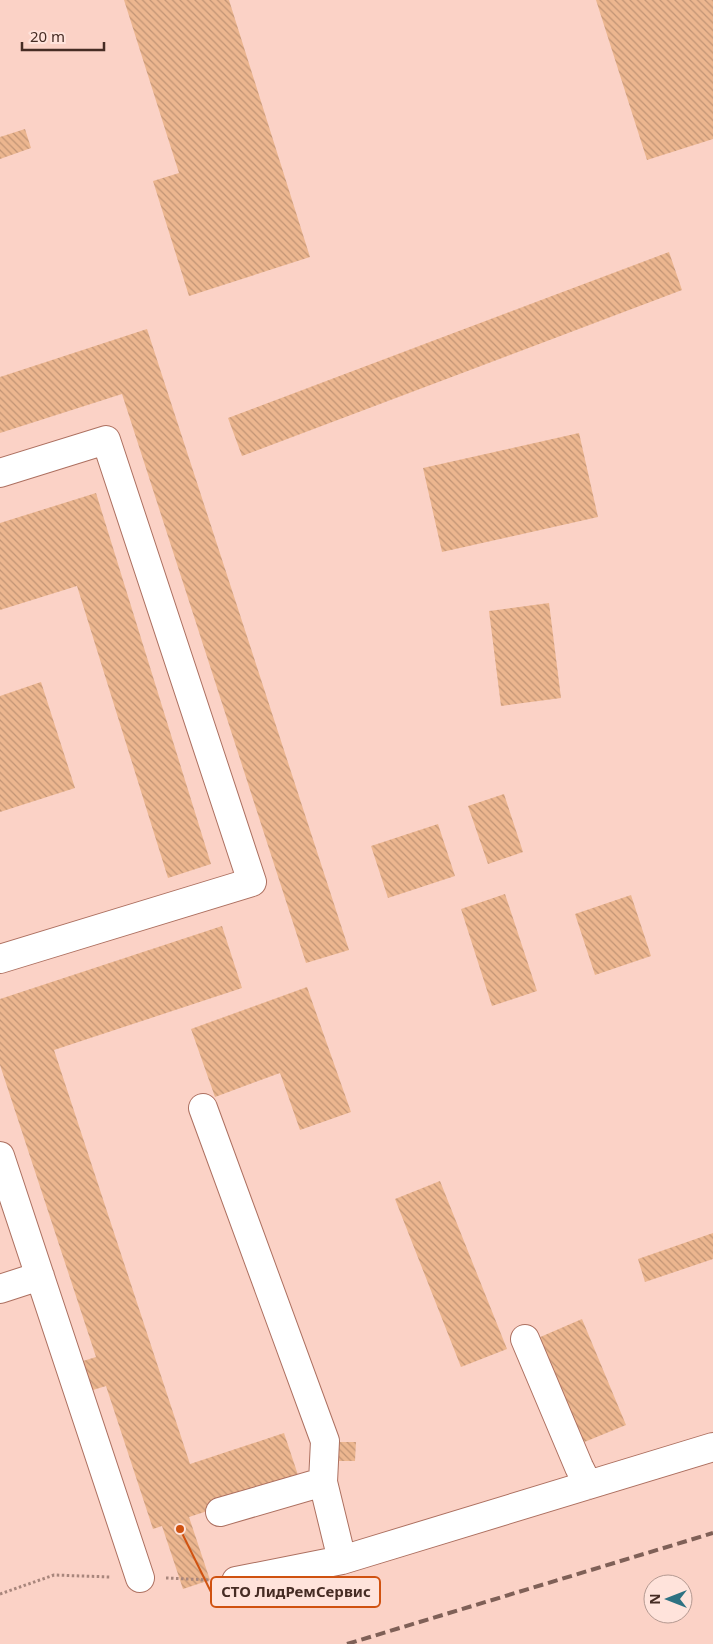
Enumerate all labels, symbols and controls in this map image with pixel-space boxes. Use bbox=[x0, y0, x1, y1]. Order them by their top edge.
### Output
scale bar bbox=[22, 20, 105, 52]
text: 20 m bbox=[30, 26, 65, 46]
north arrow bbox=[643, 1574, 693, 1624]
callout: СТО ЛидРемСервис bbox=[211, 1577, 380, 1607]
text: СТО ЛидРемСервис bbox=[221, 1581, 371, 1601]
text: N bbox=[645, 1593, 664, 1605]

